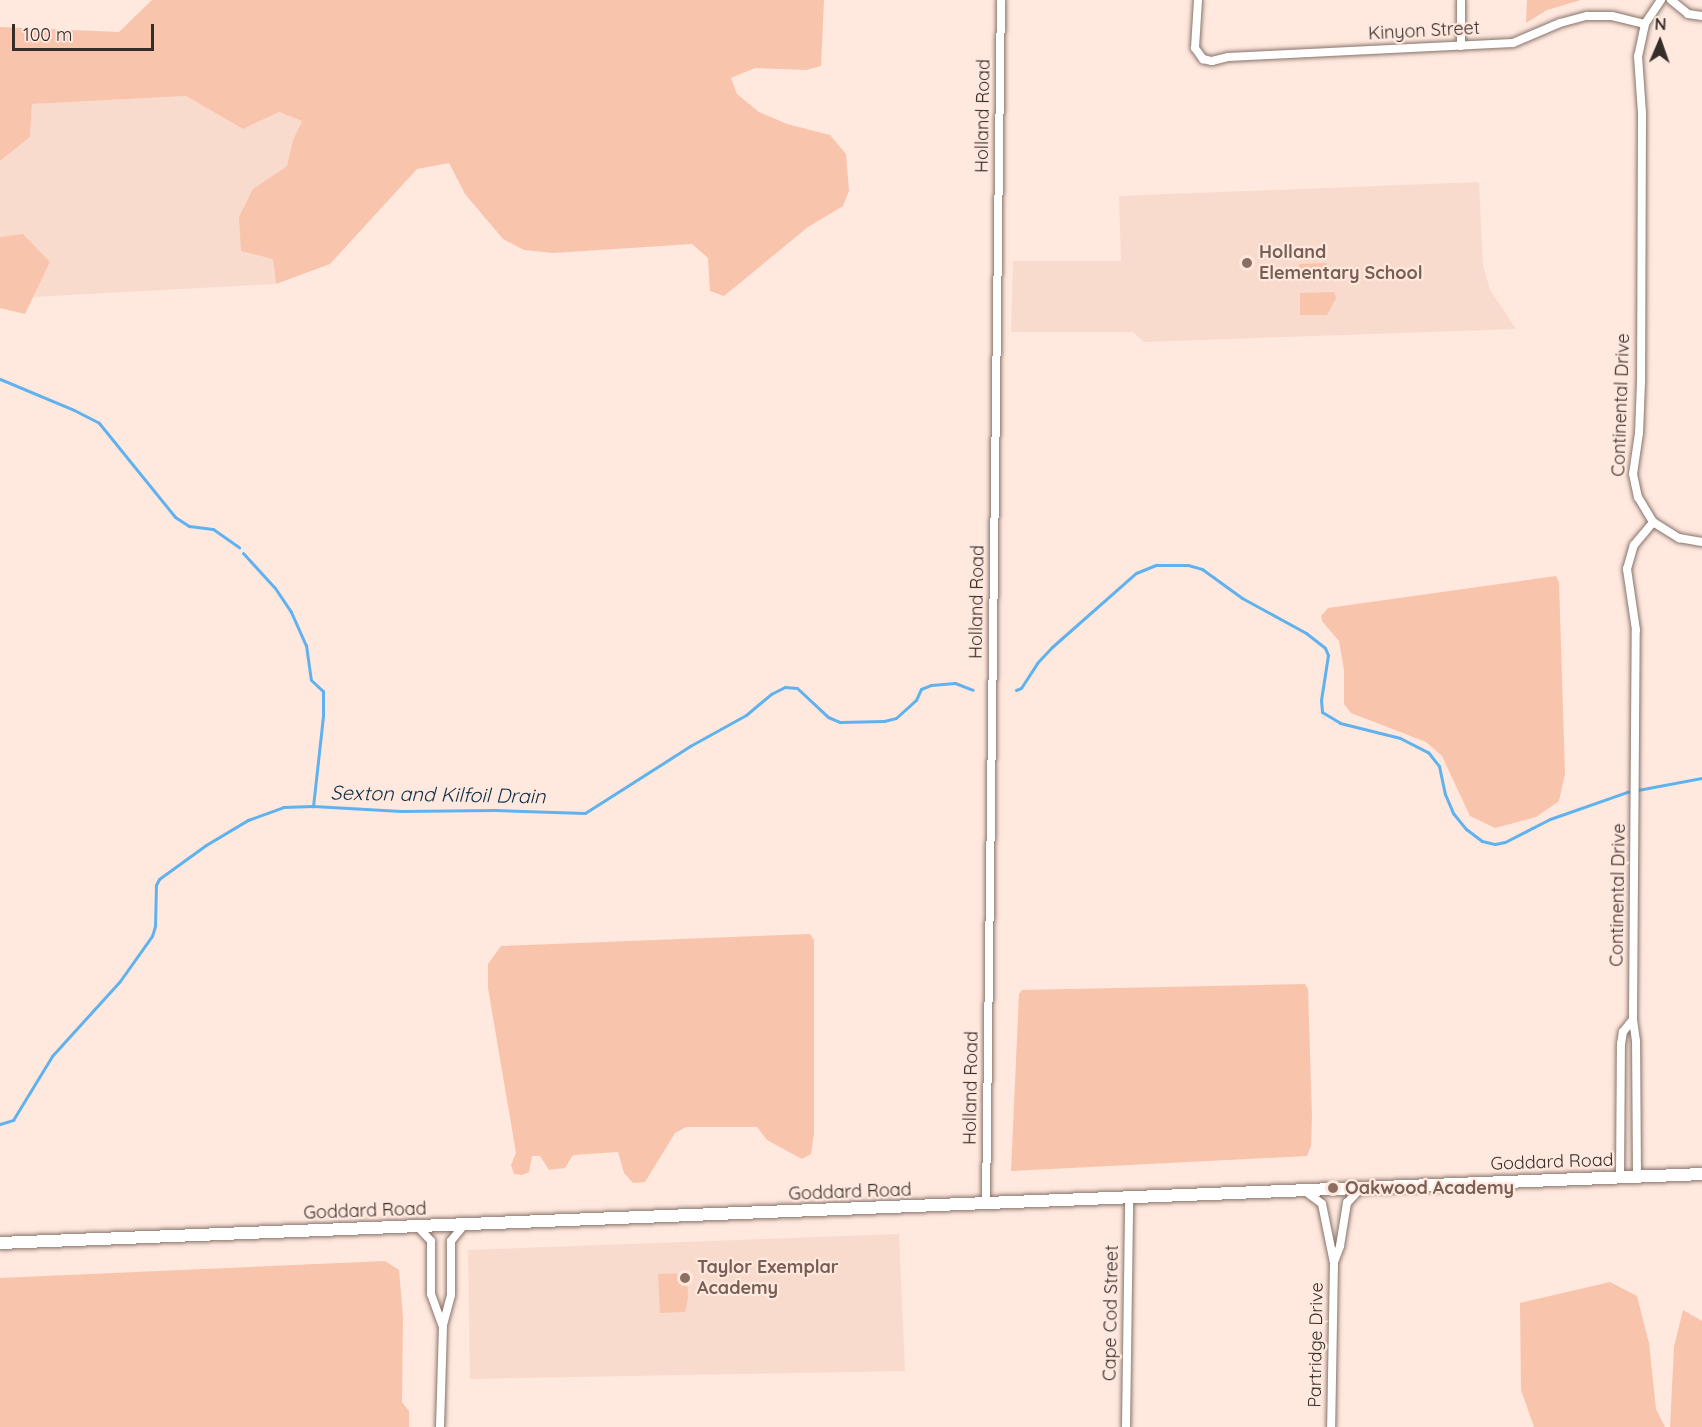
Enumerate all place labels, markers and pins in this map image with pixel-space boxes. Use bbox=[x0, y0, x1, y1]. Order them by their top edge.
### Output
place label: Holland Elementary School bbox=[1259, 242, 1423, 284]
marker: Holland Elementary School bbox=[1240, 256, 1254, 270]
place label: Oakwood Academy bbox=[1345, 1177, 1514, 1199]
marker: Oakwood Academy bbox=[1326, 1181, 1340, 1195]
place label: Taylor Exemplar Academy bbox=[697, 1257, 839, 1300]
marker: Taylor Exemplar Academy bbox=[678, 1271, 692, 1285]

